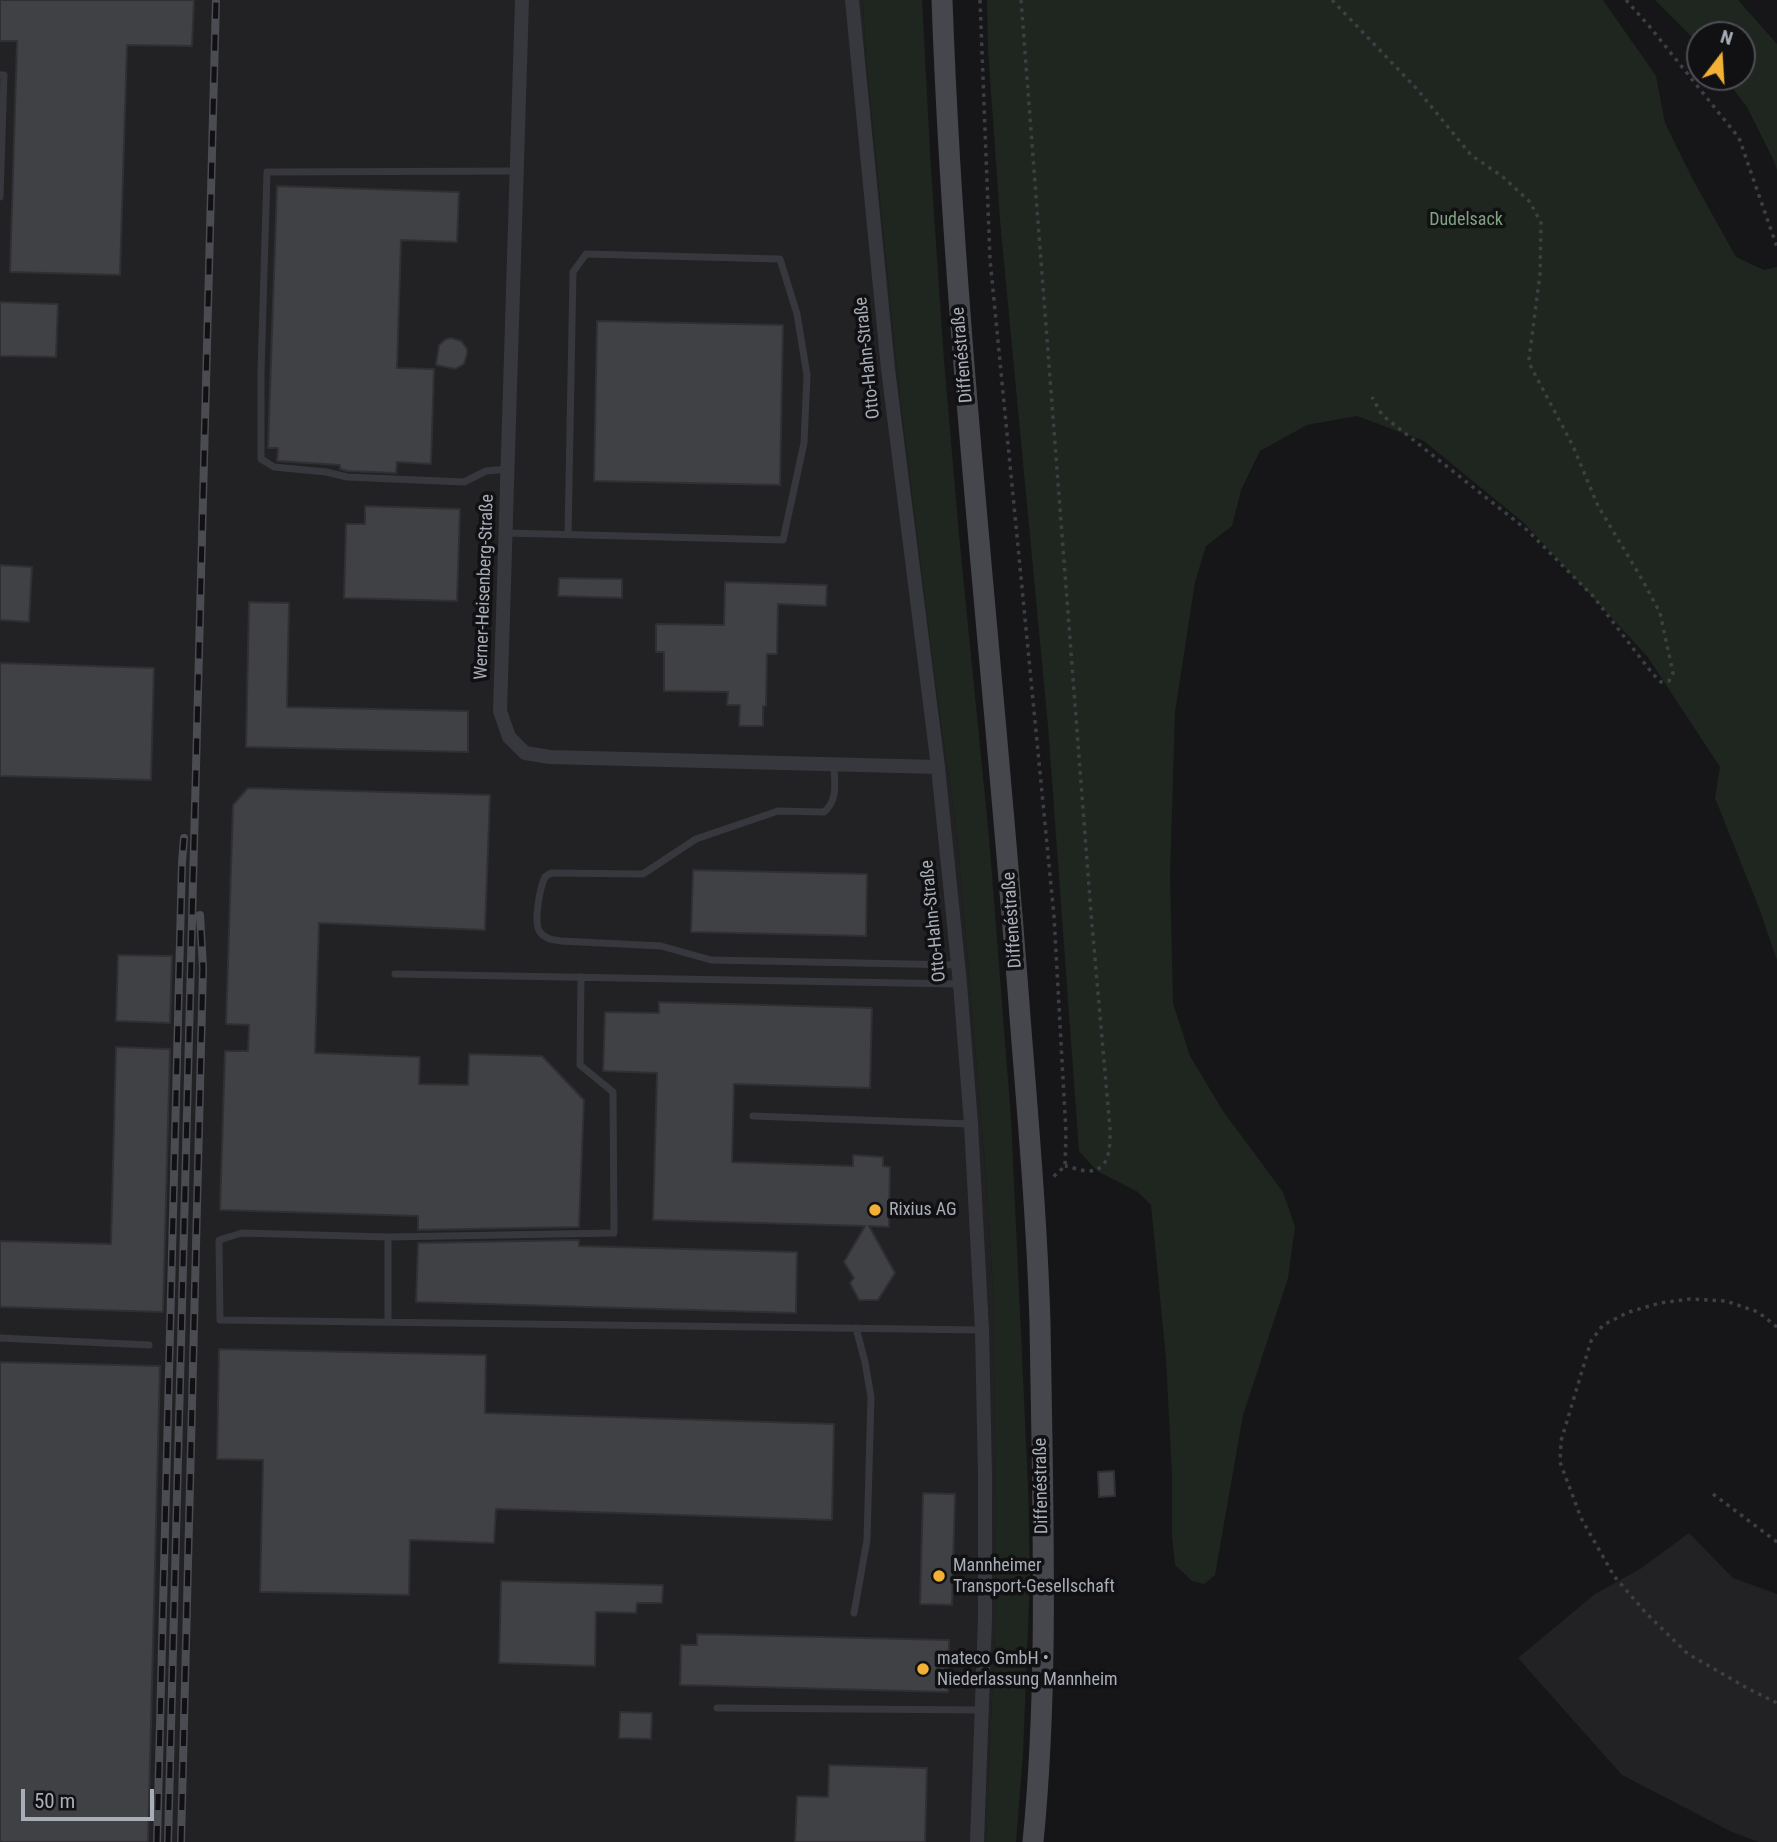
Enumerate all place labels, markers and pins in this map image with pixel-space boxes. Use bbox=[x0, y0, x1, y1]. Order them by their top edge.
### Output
place label: Rixius AG bbox=[889, 1199, 957, 1221]
marker: Rixius AG bbox=[867, 1202, 883, 1218]
place label: Mannheimer Transport-Gesellschaft bbox=[953, 1555, 1115, 1598]
marker: Mannheimer Transport-Gesellschaft bbox=[931, 1568, 947, 1584]
place label: mateco GmbH • Niederlassung Mannheim bbox=[937, 1648, 1118, 1690]
marker: mateco GmbH • Niederlassung Mannheim bbox=[915, 1661, 931, 1677]

